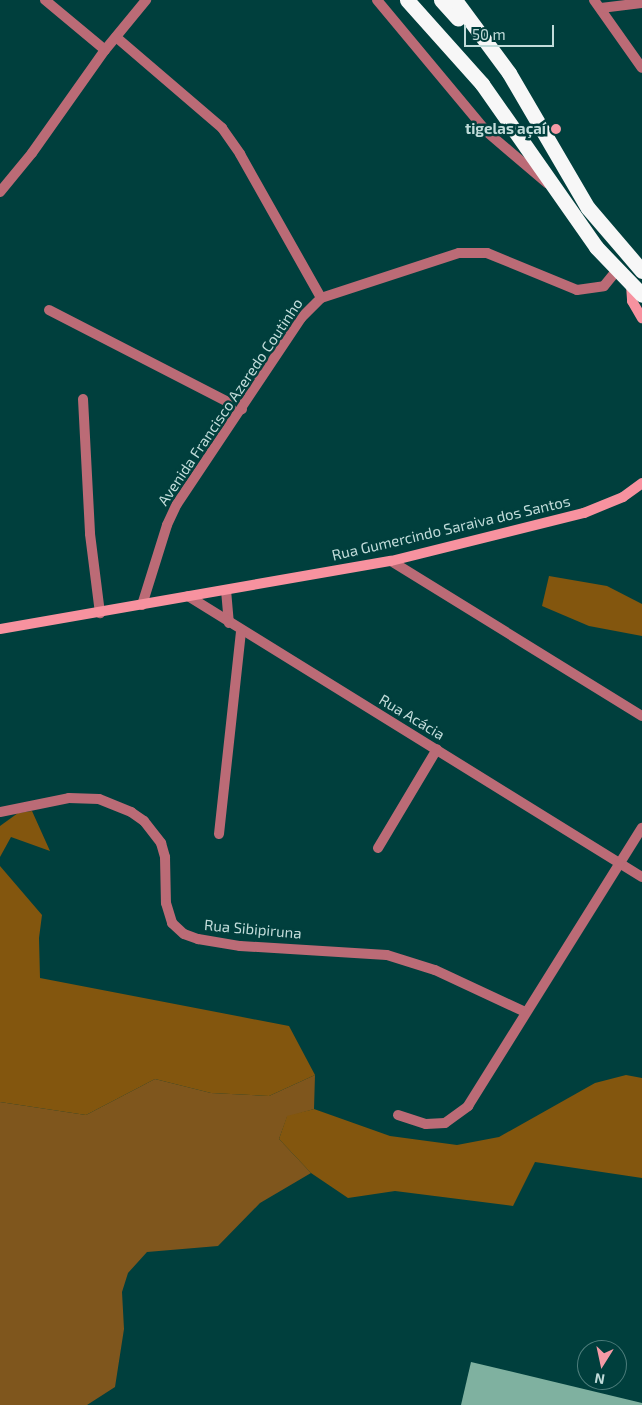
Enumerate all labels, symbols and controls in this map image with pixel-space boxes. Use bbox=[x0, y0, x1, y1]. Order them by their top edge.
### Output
scale bar bbox=[467, 15, 557, 47]
text: 50 m bbox=[472, 25, 506, 43]
place label: tigelas açaí bbox=[465, 120, 546, 138]
marker: tigelas açaí bbox=[550, 123, 562, 135]
street label: Avenida Francisco Azeredo Coutinho bbox=[154, 295, 306, 509]
street label: Rua Gumercindo Saraiva dos Santos bbox=[330, 492, 572, 564]
street label: Rua Acácia bbox=[376, 690, 448, 744]
street label: Rua Sibipiruna bbox=[204, 916, 302, 942]
north arrow bbox=[577, 1340, 627, 1390]
text: N bbox=[593, 1370, 606, 1389]

